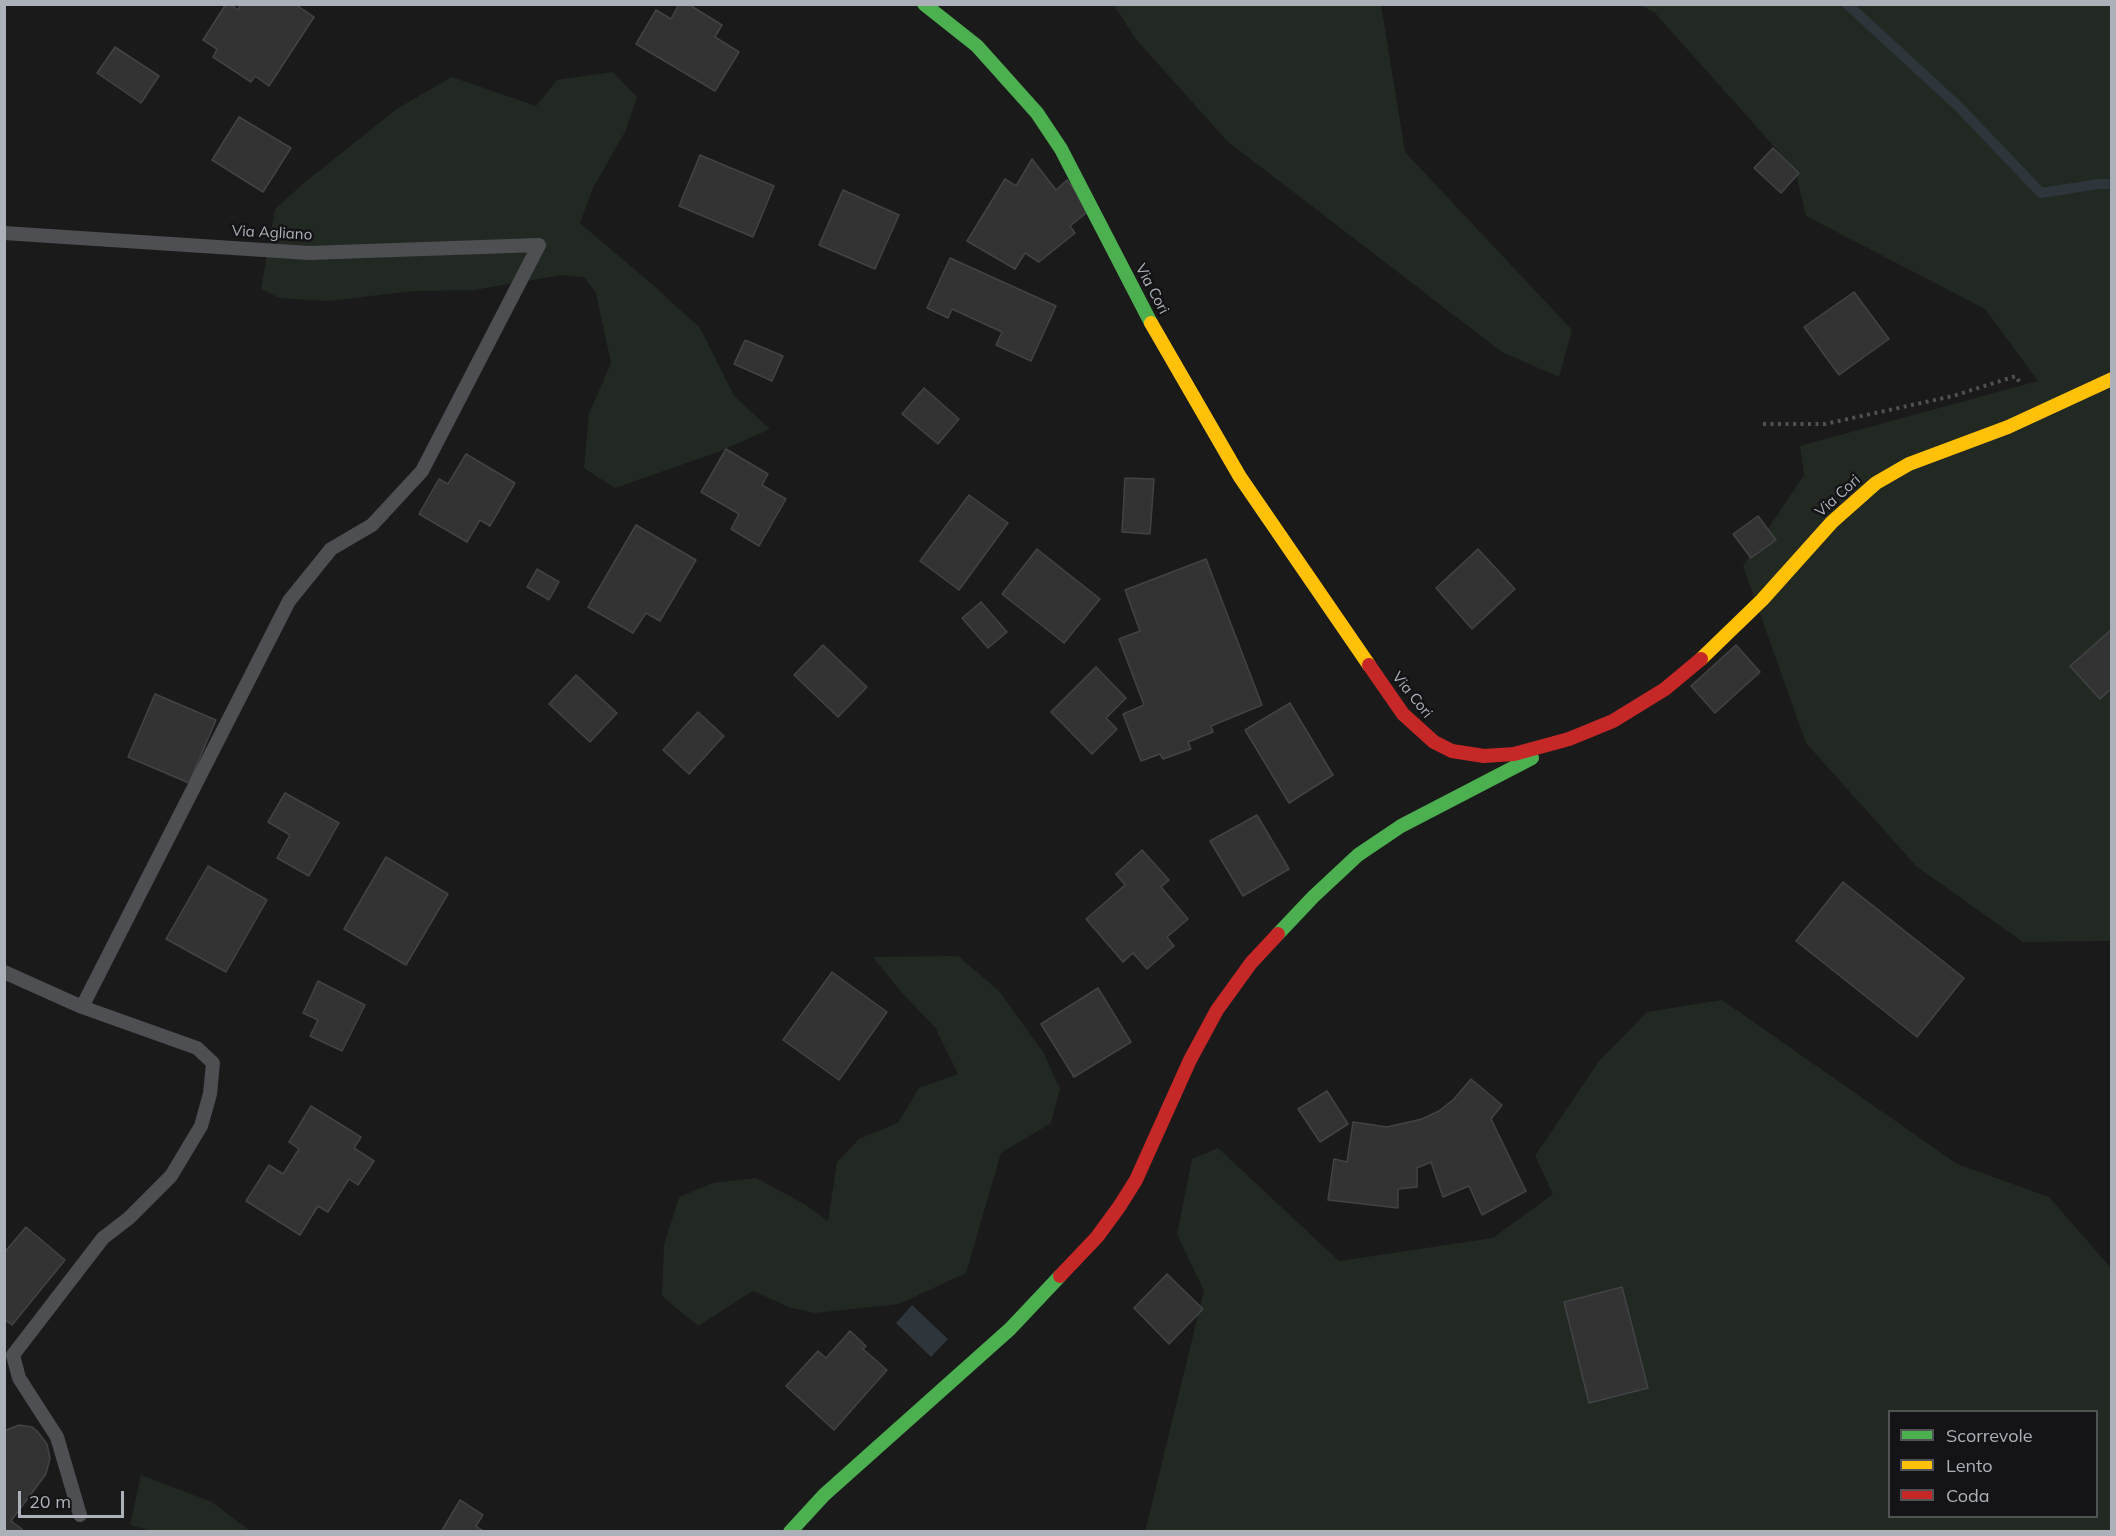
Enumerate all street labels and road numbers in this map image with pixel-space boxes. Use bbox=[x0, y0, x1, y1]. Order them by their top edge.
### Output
street label: Via Agliano bbox=[231, 222, 313, 244]
street label: Via Cori bbox=[1131, 261, 1173, 317]
street label: Via Cori bbox=[1812, 471, 1864, 521]
street label: Via Cori bbox=[1388, 668, 1436, 722]

